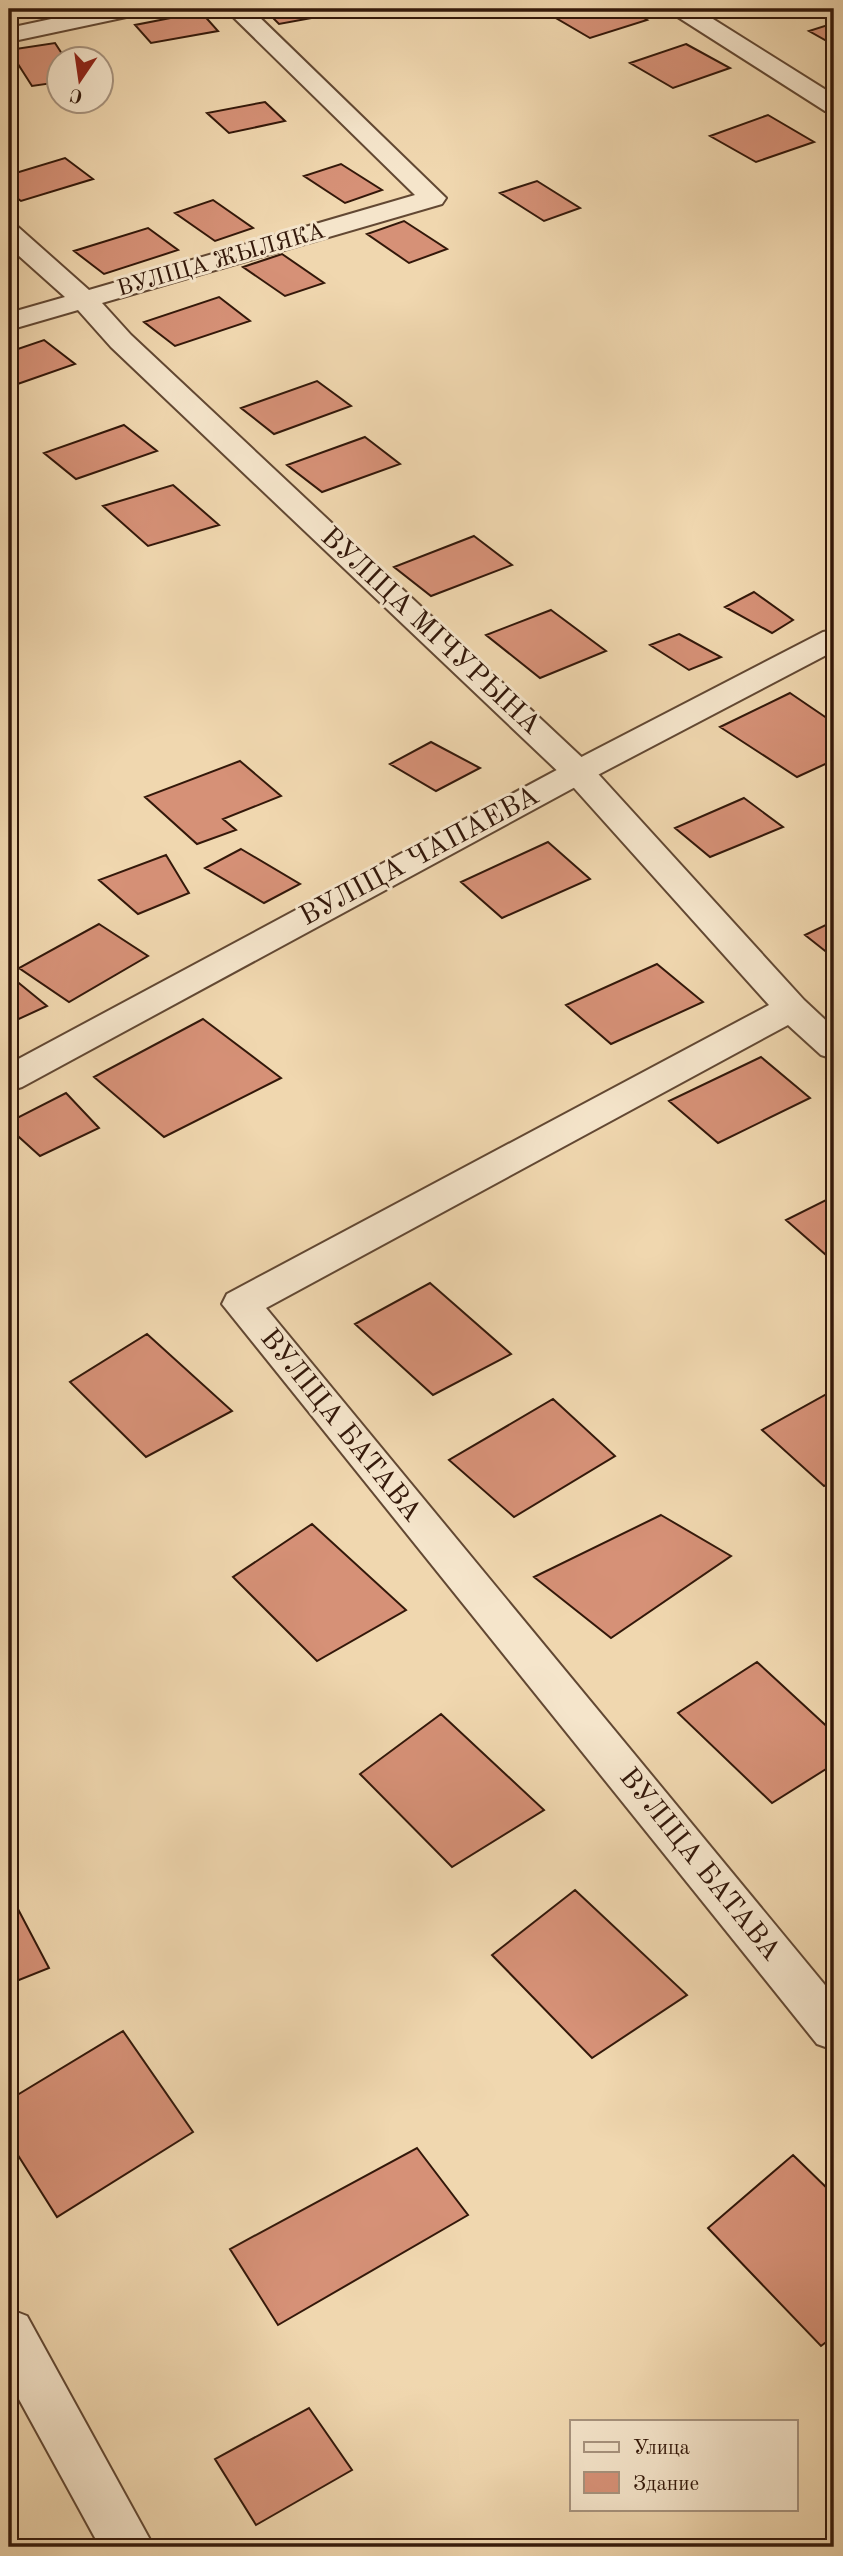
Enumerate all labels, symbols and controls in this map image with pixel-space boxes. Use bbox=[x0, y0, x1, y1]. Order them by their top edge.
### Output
north arrow bbox=[46, 46, 116, 116]
text: С bbox=[68, 83, 85, 105]
street label: ВУЛІЦА ЖЫЛЯКА bbox=[114, 219, 328, 301]
street label: ВУЛІЦА МІЧУРЫНА bbox=[315, 523, 545, 741]
street label: ВУЛІЦА ЧАПАЕВА bbox=[296, 782, 544, 932]
street label: ВУЛІЦА БАТАВА bbox=[254, 1325, 426, 1527]
street label: ВУЛІЦА БАТАВА bbox=[613, 1764, 785, 1966]
legend bbox=[570, 2420, 798, 2510]
text: Улица bbox=[633, 2438, 690, 2459]
text: Здание bbox=[633, 2474, 699, 2495]

